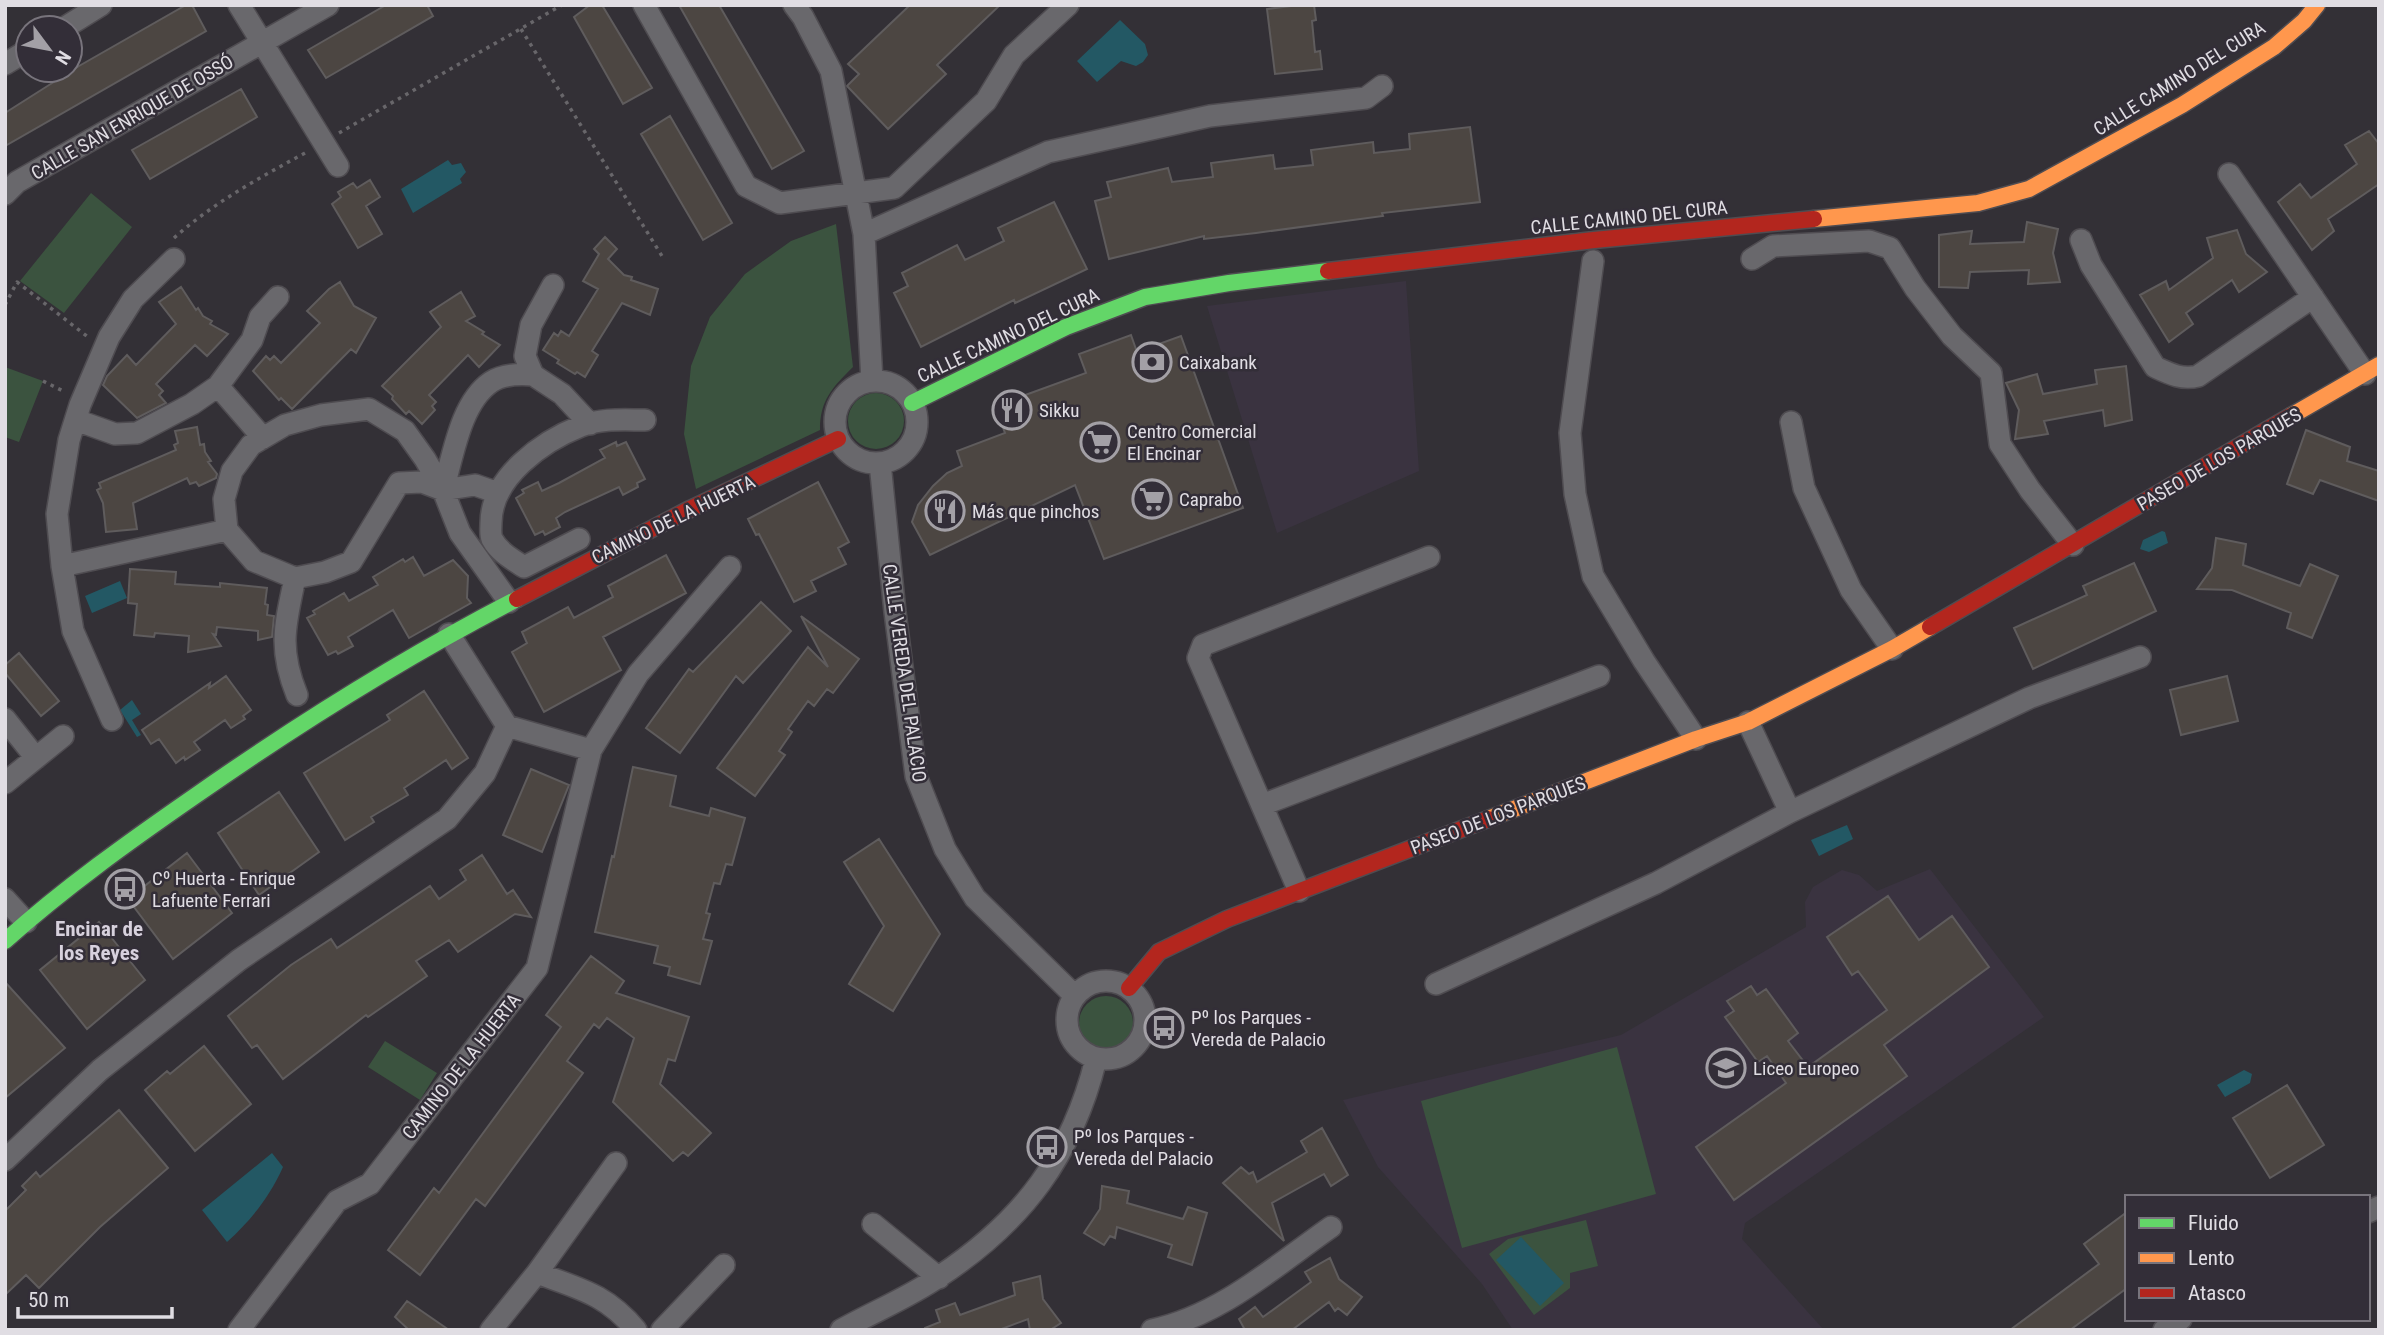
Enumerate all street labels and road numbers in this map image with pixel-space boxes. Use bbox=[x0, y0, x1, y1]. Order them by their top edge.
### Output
street label: CALLE CAMINO DEL CURA bbox=[2089, 16, 2269, 141]
street label: CALLE SAN ENRIQUE DE OSSÓ bbox=[27, 50, 237, 184]
street label: CALLE CAMINO DEL CURA bbox=[1529, 196, 1729, 239]
street label: CALLE CAMINO DEL CURA bbox=[914, 283, 1103, 388]
street label: PASEO DE LOS PARQUES bbox=[2133, 403, 2306, 516]
street label: CAMINO DE LA HUERTA bbox=[588, 470, 759, 569]
street label: CALLE VEREDA DEL PALACIO bbox=[878, 562, 931, 784]
street label: PASEO DE LOS PARQUES bbox=[1407, 771, 1589, 859]
street label: CAMINO DE LA HUERTA bbox=[397, 989, 526, 1144]

